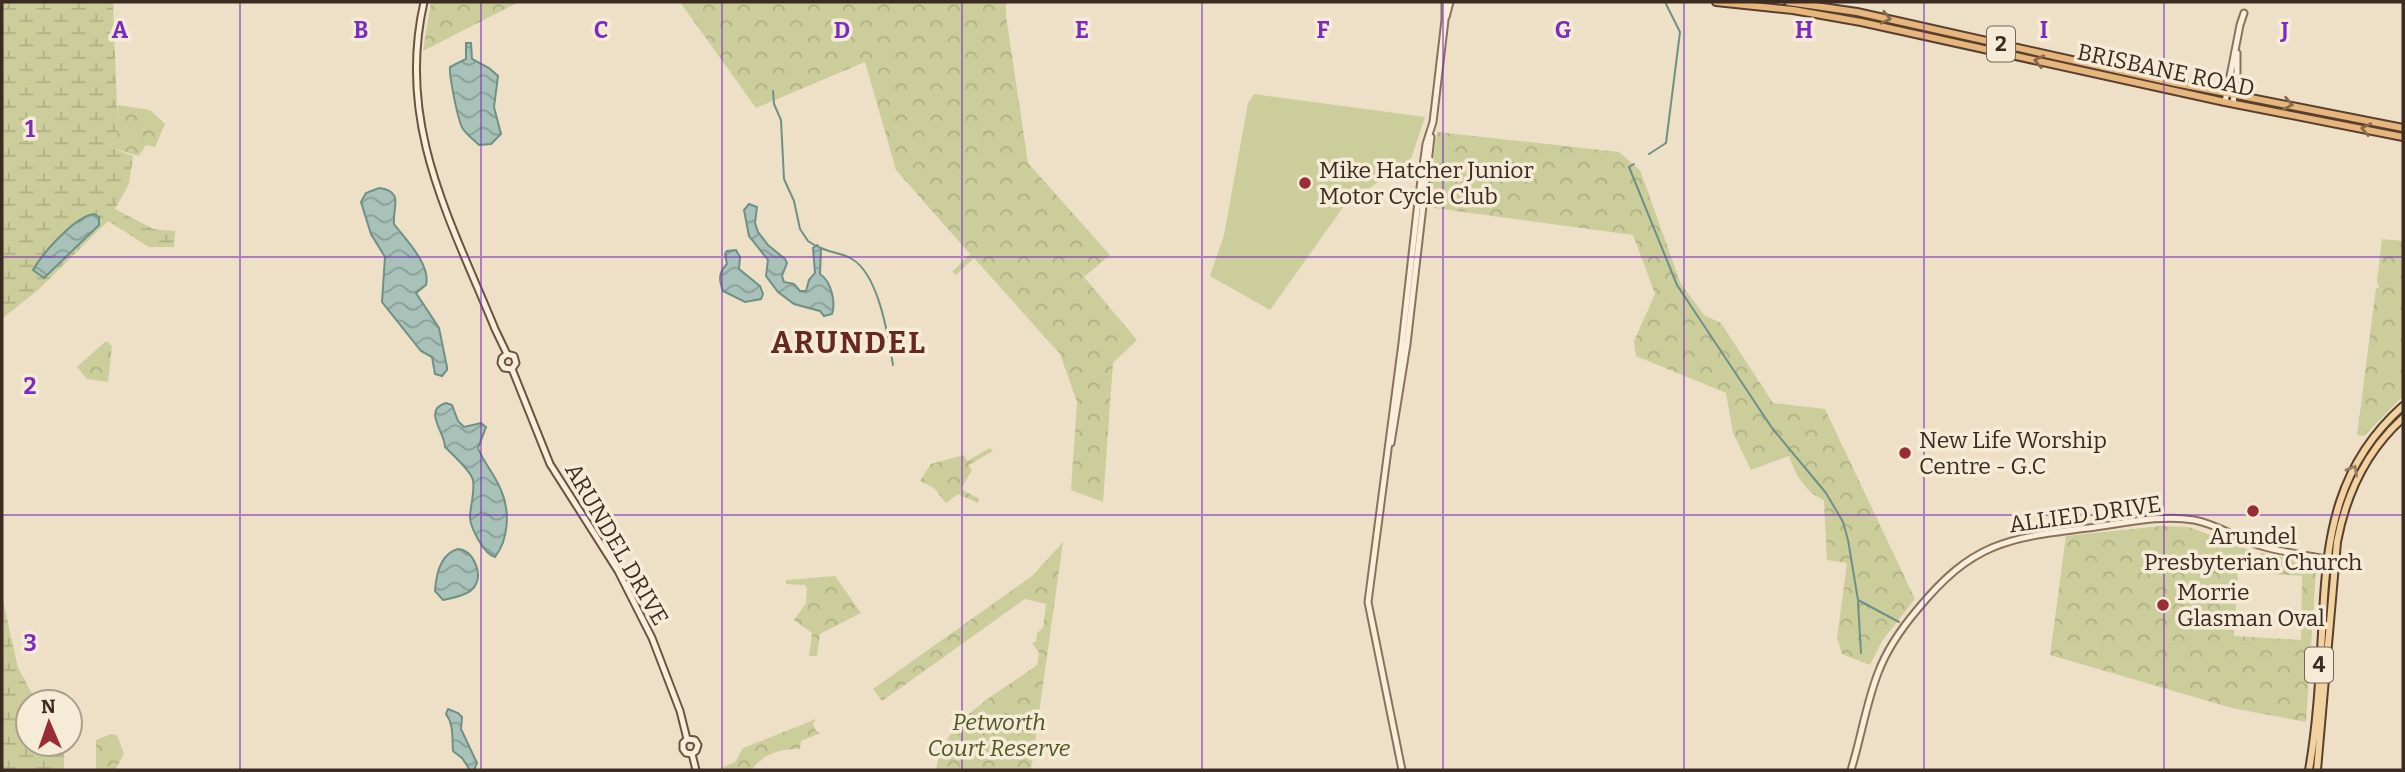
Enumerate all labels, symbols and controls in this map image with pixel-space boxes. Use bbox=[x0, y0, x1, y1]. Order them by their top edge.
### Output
one-way arrow bbox=[1880, 10, 1892, 25]
text: A bbox=[112, 16, 129, 44]
text: B bbox=[354, 16, 368, 44]
text: C bbox=[594, 16, 608, 44]
text: D bbox=[834, 16, 850, 44]
text: E bbox=[1075, 16, 1089, 44]
text: F bbox=[1317, 16, 1330, 44]
text: G bbox=[1555, 16, 1572, 44]
text: H bbox=[1795, 16, 1813, 44]
text: I bbox=[2040, 16, 2048, 44]
text: J bbox=[2279, 16, 2289, 44]
road number: 2 bbox=[1987, 26, 2015, 61]
street label: BRISBANE ROAD bbox=[2075, 38, 2257, 102]
one-way arrow bbox=[2033, 54, 2045, 69]
one-way arrow bbox=[2282, 96, 2294, 111]
text: 1 bbox=[25, 115, 35, 143]
one-way arrow bbox=[2360, 123, 2372, 138]
place label: Mike Hatcher Junior Motor Cycle Club bbox=[1319, 156, 1534, 210]
marker: Mike Hatcher Junior Motor Cycle Club bbox=[1297, 175, 1313, 191]
district label: ARUNDEL bbox=[771, 325, 927, 361]
text: 2 bbox=[24, 372, 37, 400]
place label: New Life Worship Centre - G.C bbox=[1919, 426, 2107, 480]
marker: New Life Worship Centre - G.C bbox=[1897, 445, 1913, 461]
street label: ARUNDEL DRIVE bbox=[559, 458, 675, 630]
one-way arrow bbox=[2345, 464, 2358, 477]
street label: ALLIED DRIVE bbox=[2007, 489, 2163, 539]
marker: Arundel Presbyterian Church bbox=[2245, 503, 2261, 519]
place label: Arundel Presbyterian Church bbox=[2144, 522, 2362, 576]
place label: Morrie Glasman Oval bbox=[2177, 578, 2325, 632]
marker: Morrie Glasman Oval bbox=[2155, 597, 2171, 613]
text: 3 bbox=[23, 629, 37, 657]
road number: 4 bbox=[2305, 648, 2333, 682]
north arrow bbox=[14, 688, 84, 758]
text: N bbox=[41, 695, 56, 718]
park label: Petworth Court Reserve bbox=[928, 708, 1071, 762]

